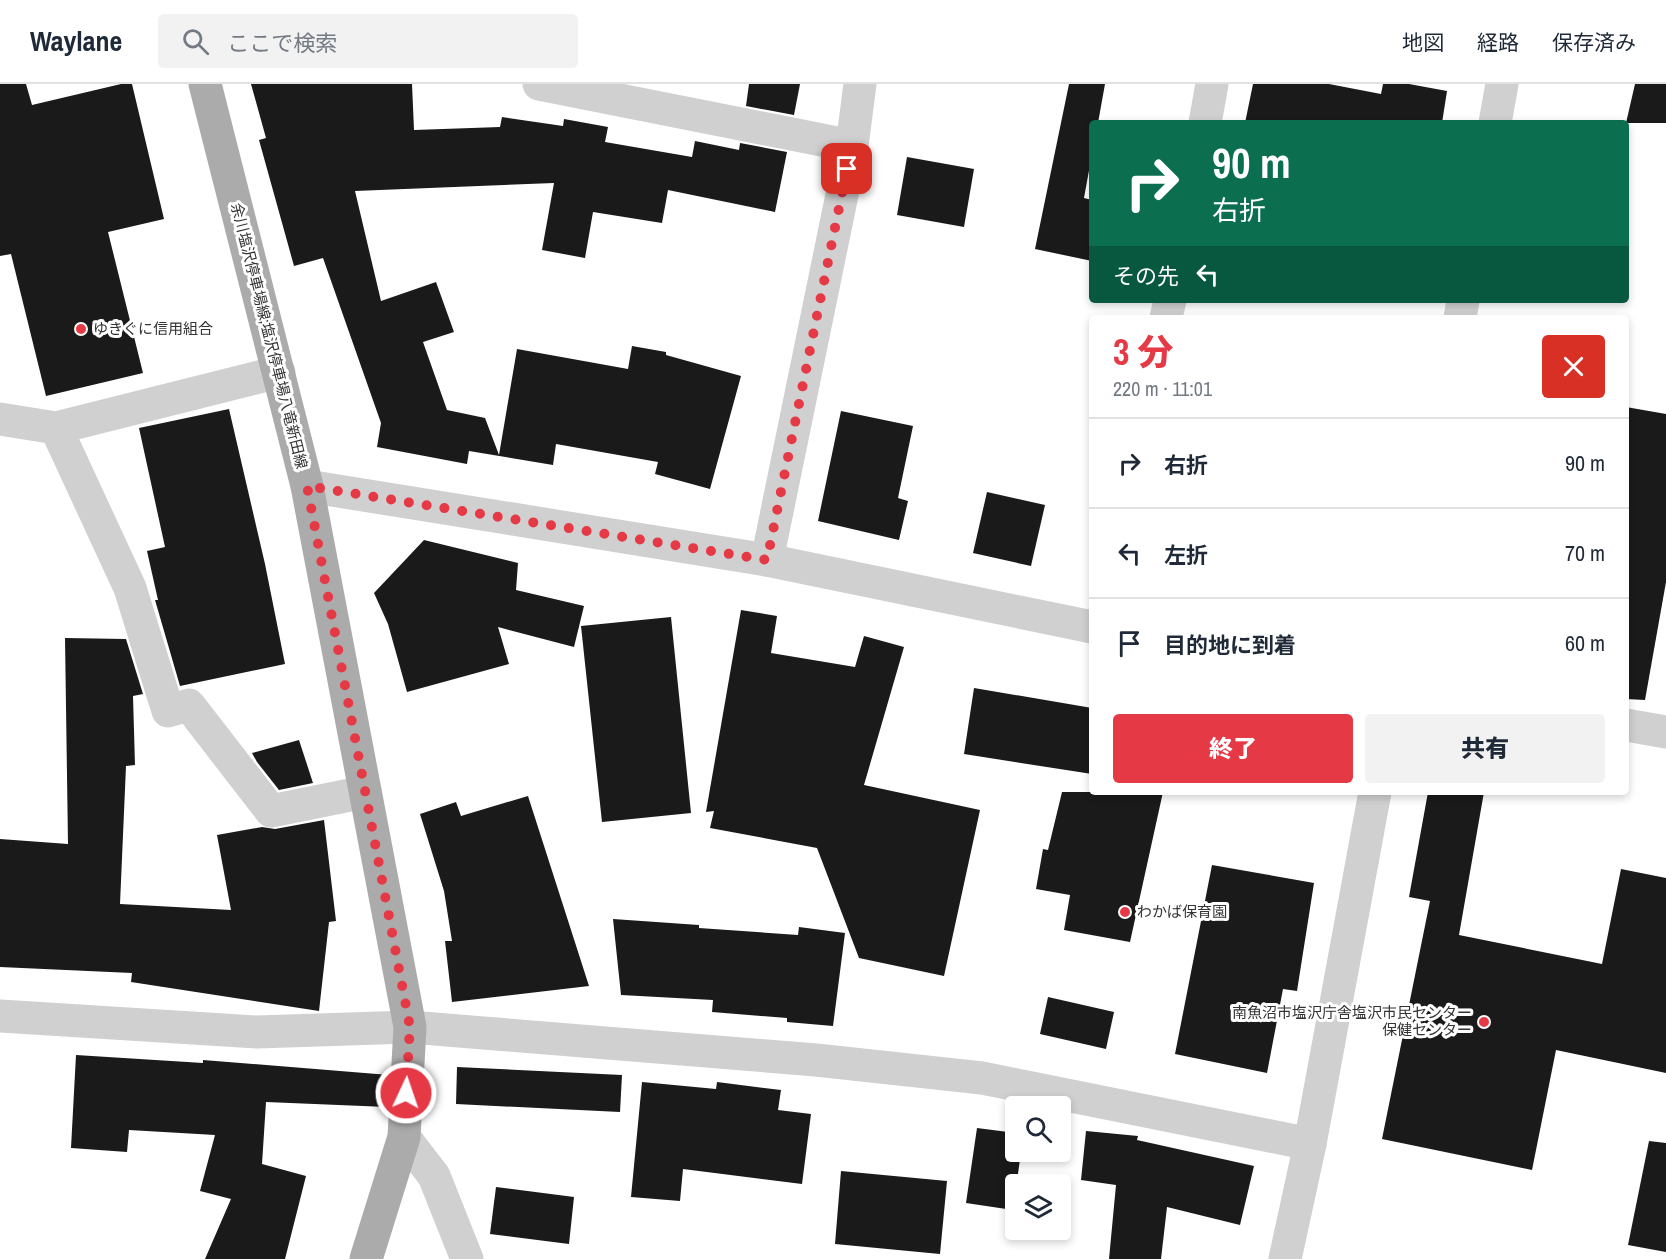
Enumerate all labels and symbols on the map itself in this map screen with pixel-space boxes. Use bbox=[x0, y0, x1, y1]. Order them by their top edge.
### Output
pin bbox=[821, 143, 872, 194]
street label: 余川塩沢停車場線;塩沢停車場八竜新田線 bbox=[226, 201, 313, 471]
place label: ゆきぐに信用組合 bbox=[93, 318, 213, 339]
marker: ゆきぐに信用組合 bbox=[74, 322, 88, 336]
place label: わかば保育園 bbox=[1137, 901, 1227, 922]
marker: わかば保育園 bbox=[1118, 905, 1132, 919]
place label: 南魚沼市塩沢庁舎塩沢市民センター 保健センター bbox=[1232, 1002, 1472, 1040]
marker: 南魚沼市塩沢庁舎塩沢市民センター 保健センター bbox=[1477, 1015, 1491, 1029]
position arrow bbox=[374, 1061, 438, 1125]

